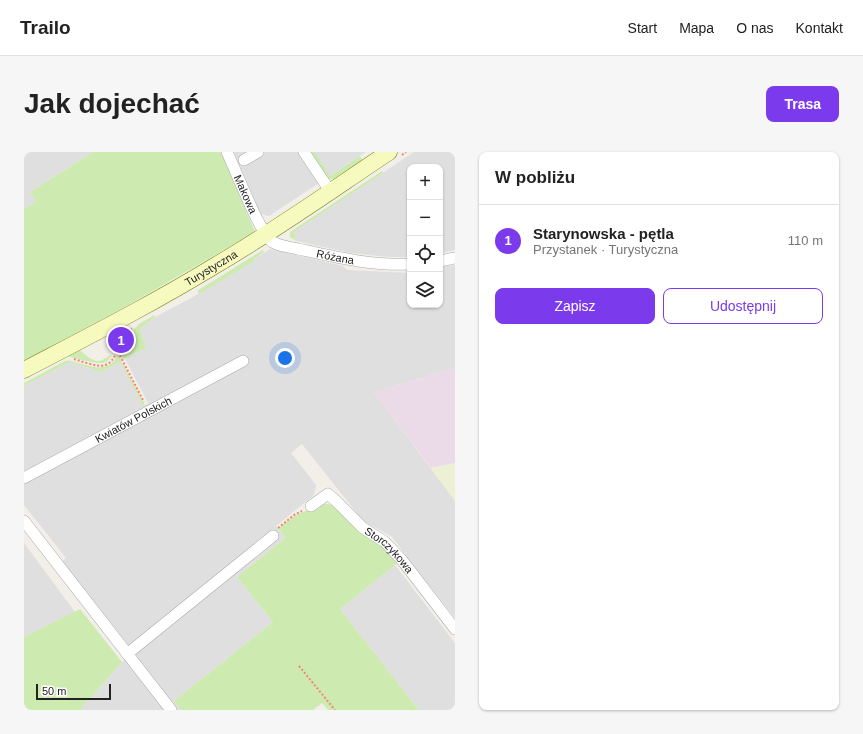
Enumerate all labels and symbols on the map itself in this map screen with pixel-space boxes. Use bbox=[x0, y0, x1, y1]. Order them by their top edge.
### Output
street label: Makowa bbox=[232, 173, 260, 216]
street label: Turystyczna bbox=[183, 247, 240, 288]
street label: Różana bbox=[315, 247, 356, 266]
pin: 1 bbox=[108, 325, 134, 355]
your location bbox=[275, 348, 295, 368]
street label: Kwiatów Polskich bbox=[93, 394, 174, 445]
street label: Storczykowa bbox=[362, 525, 416, 576]
scale bar bbox=[36, 682, 111, 701]

